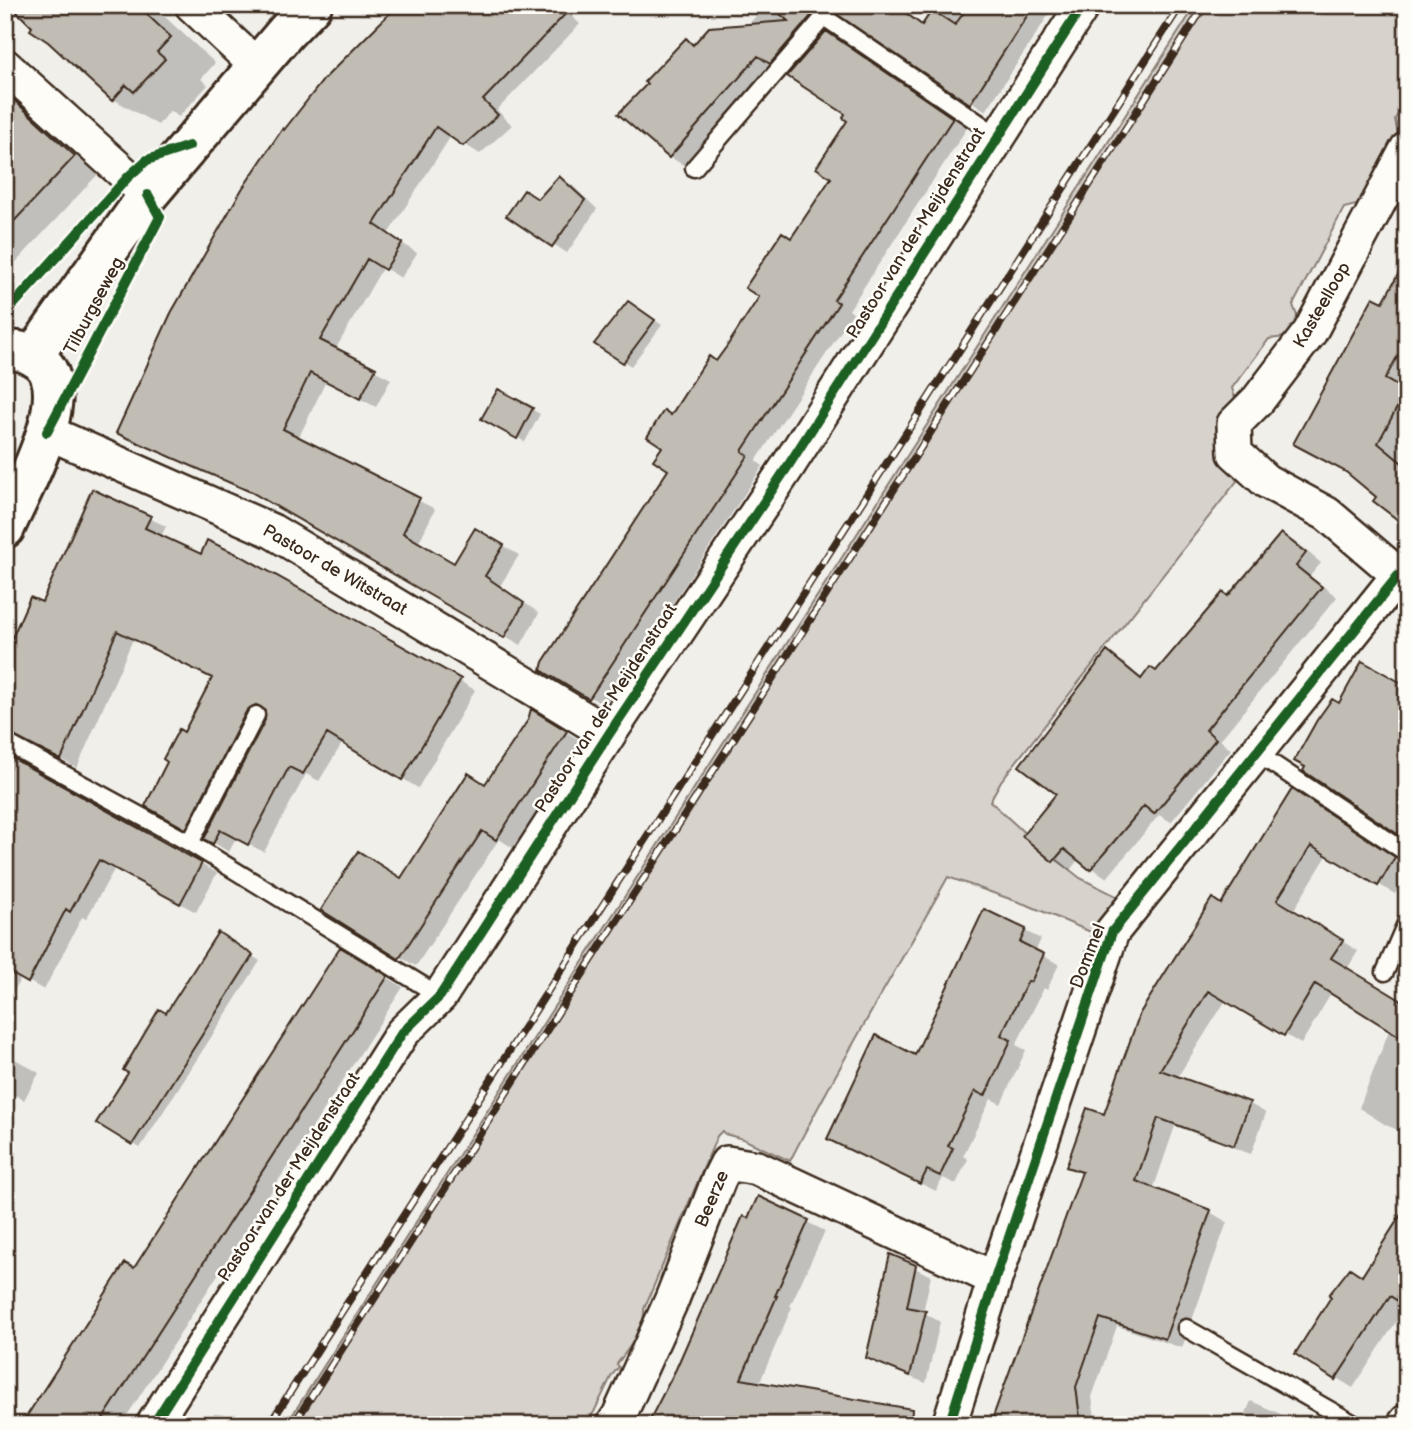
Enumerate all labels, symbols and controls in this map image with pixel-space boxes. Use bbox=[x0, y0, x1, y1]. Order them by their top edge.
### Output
street label: Pastoor van der Meijdenstraat bbox=[842, 123, 990, 342]
street label: Tilburgseweg bbox=[60, 254, 128, 358]
street label: Kasteelloop bbox=[1289, 258, 1355, 352]
street label: Pastoor de Witstraat bbox=[259, 520, 411, 620]
street label: Pastoor van der Meijdenstraat bbox=[531, 599, 682, 816]
street label: Dommel bbox=[1066, 921, 1110, 991]
street label: Pastoor van der Meijdenstraat bbox=[214, 1068, 365, 1285]
street label: Beerze bbox=[691, 1167, 733, 1230]

